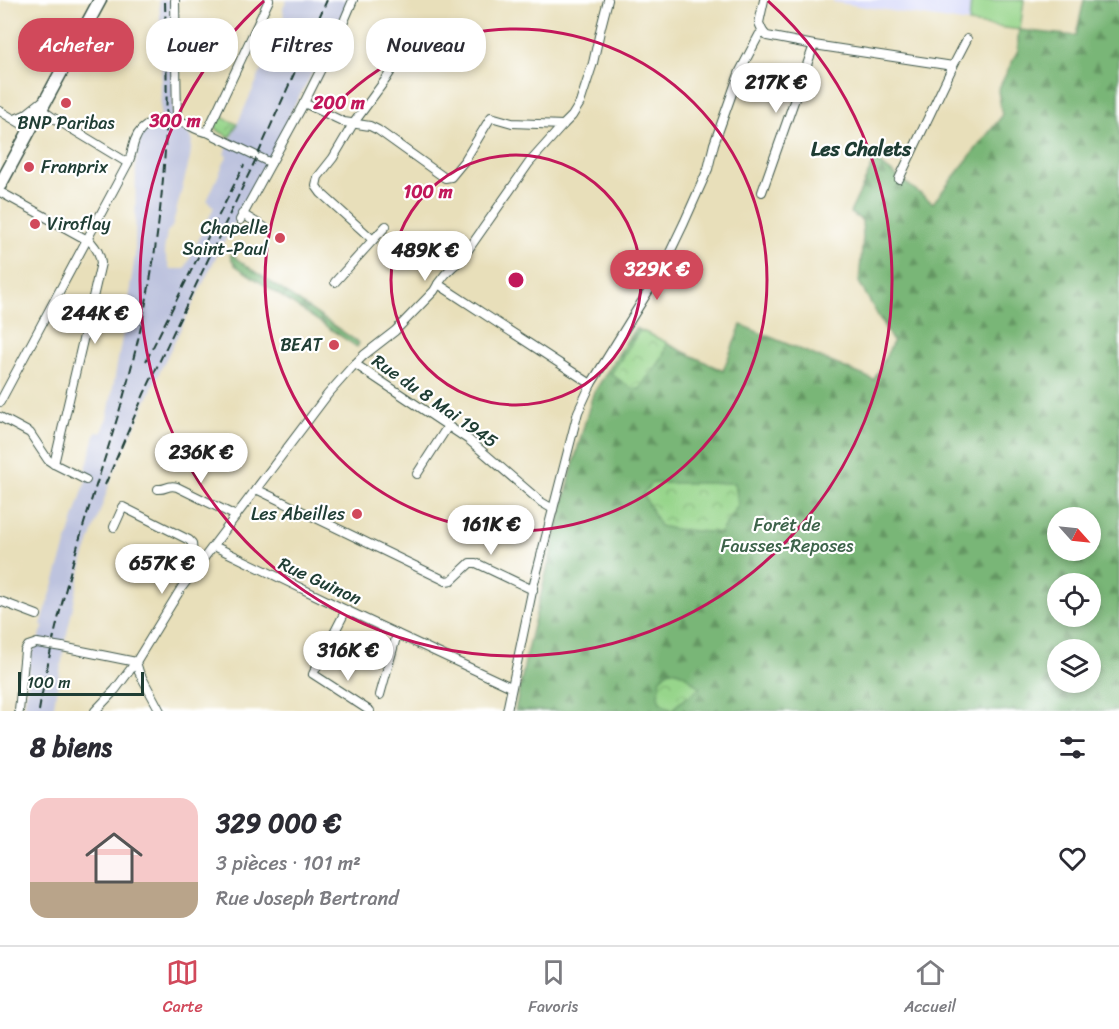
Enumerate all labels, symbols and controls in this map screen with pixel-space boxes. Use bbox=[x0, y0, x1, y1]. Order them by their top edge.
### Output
chip: Acheter bbox=[18, 18, 134, 72]
chip: Louer bbox=[146, 18, 238, 72]
chip: Filtres bbox=[250, 18, 354, 72]
chip: Nouveau bbox=[366, 18, 486, 72]
pin: 217K € bbox=[727, 63, 825, 114]
text: 217K € bbox=[745, 65, 807, 100]
text: 200 m bbox=[312, 87, 365, 119]
marker: BNP Paribas bbox=[59, 96, 73, 110]
text: 300 m bbox=[148, 105, 201, 137]
place label: BNP Paribas bbox=[17, 107, 115, 139]
district label: Les Chalets bbox=[811, 132, 912, 167]
place label: Franprix bbox=[41, 151, 109, 183]
marker: Franprix bbox=[22, 160, 36, 174]
text: 100 m bbox=[404, 176, 453, 208]
place label: Viroflay bbox=[47, 208, 111, 240]
place label: Chapelle Saint-Paul bbox=[182, 212, 269, 265]
marker: Viroflay bbox=[28, 217, 42, 231]
marker: Chapelle Saint-Paul bbox=[273, 231, 287, 245]
pin: 489K € bbox=[376, 231, 474, 282]
text: 489K € bbox=[391, 233, 459, 268]
pin: 329K € bbox=[608, 250, 706, 301]
text: 329K € bbox=[624, 252, 690, 287]
centre of rings bbox=[506, 270, 526, 290]
pin: 244K € bbox=[46, 294, 144, 345]
text: 244K € bbox=[61, 296, 129, 331]
place label: BEAT bbox=[280, 329, 323, 361]
marker: BEAT bbox=[327, 338, 341, 352]
street label: Rue du 8 Mai 1945 bbox=[365, 345, 505, 457]
pin: 236K € bbox=[152, 433, 250, 484]
text: 236K € bbox=[169, 435, 233, 470]
place label: Les Abeilles bbox=[251, 498, 346, 530]
pin: 161K € bbox=[442, 505, 540, 556]
marker: Les Abeilles bbox=[350, 507, 364, 521]
text: 161K € bbox=[461, 507, 521, 542]
north arrow bbox=[1047, 507, 1101, 561]
map controls bbox=[1047, 507, 1101, 693]
park label: Forêt de Fausses-Reposes bbox=[721, 509, 854, 562]
pin: 657K € bbox=[113, 544, 211, 595]
text: 657K € bbox=[129, 546, 195, 581]
street label: Rue Guinon bbox=[273, 548, 367, 614]
button: locate bbox=[1047, 573, 1101, 627]
pin: 316K € bbox=[299, 631, 397, 682]
text: 316K € bbox=[317, 633, 379, 668]
button: layers bbox=[1047, 639, 1101, 693]
text: 100 m bbox=[27, 668, 71, 697]
scale bar bbox=[18, 669, 144, 696]
text: 8 biens bbox=[30, 724, 112, 770]
icon: filters bbox=[1056, 731, 1089, 764]
text: 329 000 € bbox=[216, 800, 341, 846]
icon: home bbox=[78, 822, 150, 894]
icon: heart bbox=[1056, 842, 1089, 875]
text: 3 pièces · 101 m² bbox=[216, 846, 361, 881]
text: Rue Joseph Bertrand bbox=[216, 881, 399, 916]
tab: Carte bbox=[163, 956, 203, 1021]
tab: Favoris bbox=[528, 956, 578, 1021]
tab: Accueil bbox=[904, 956, 956, 1021]

